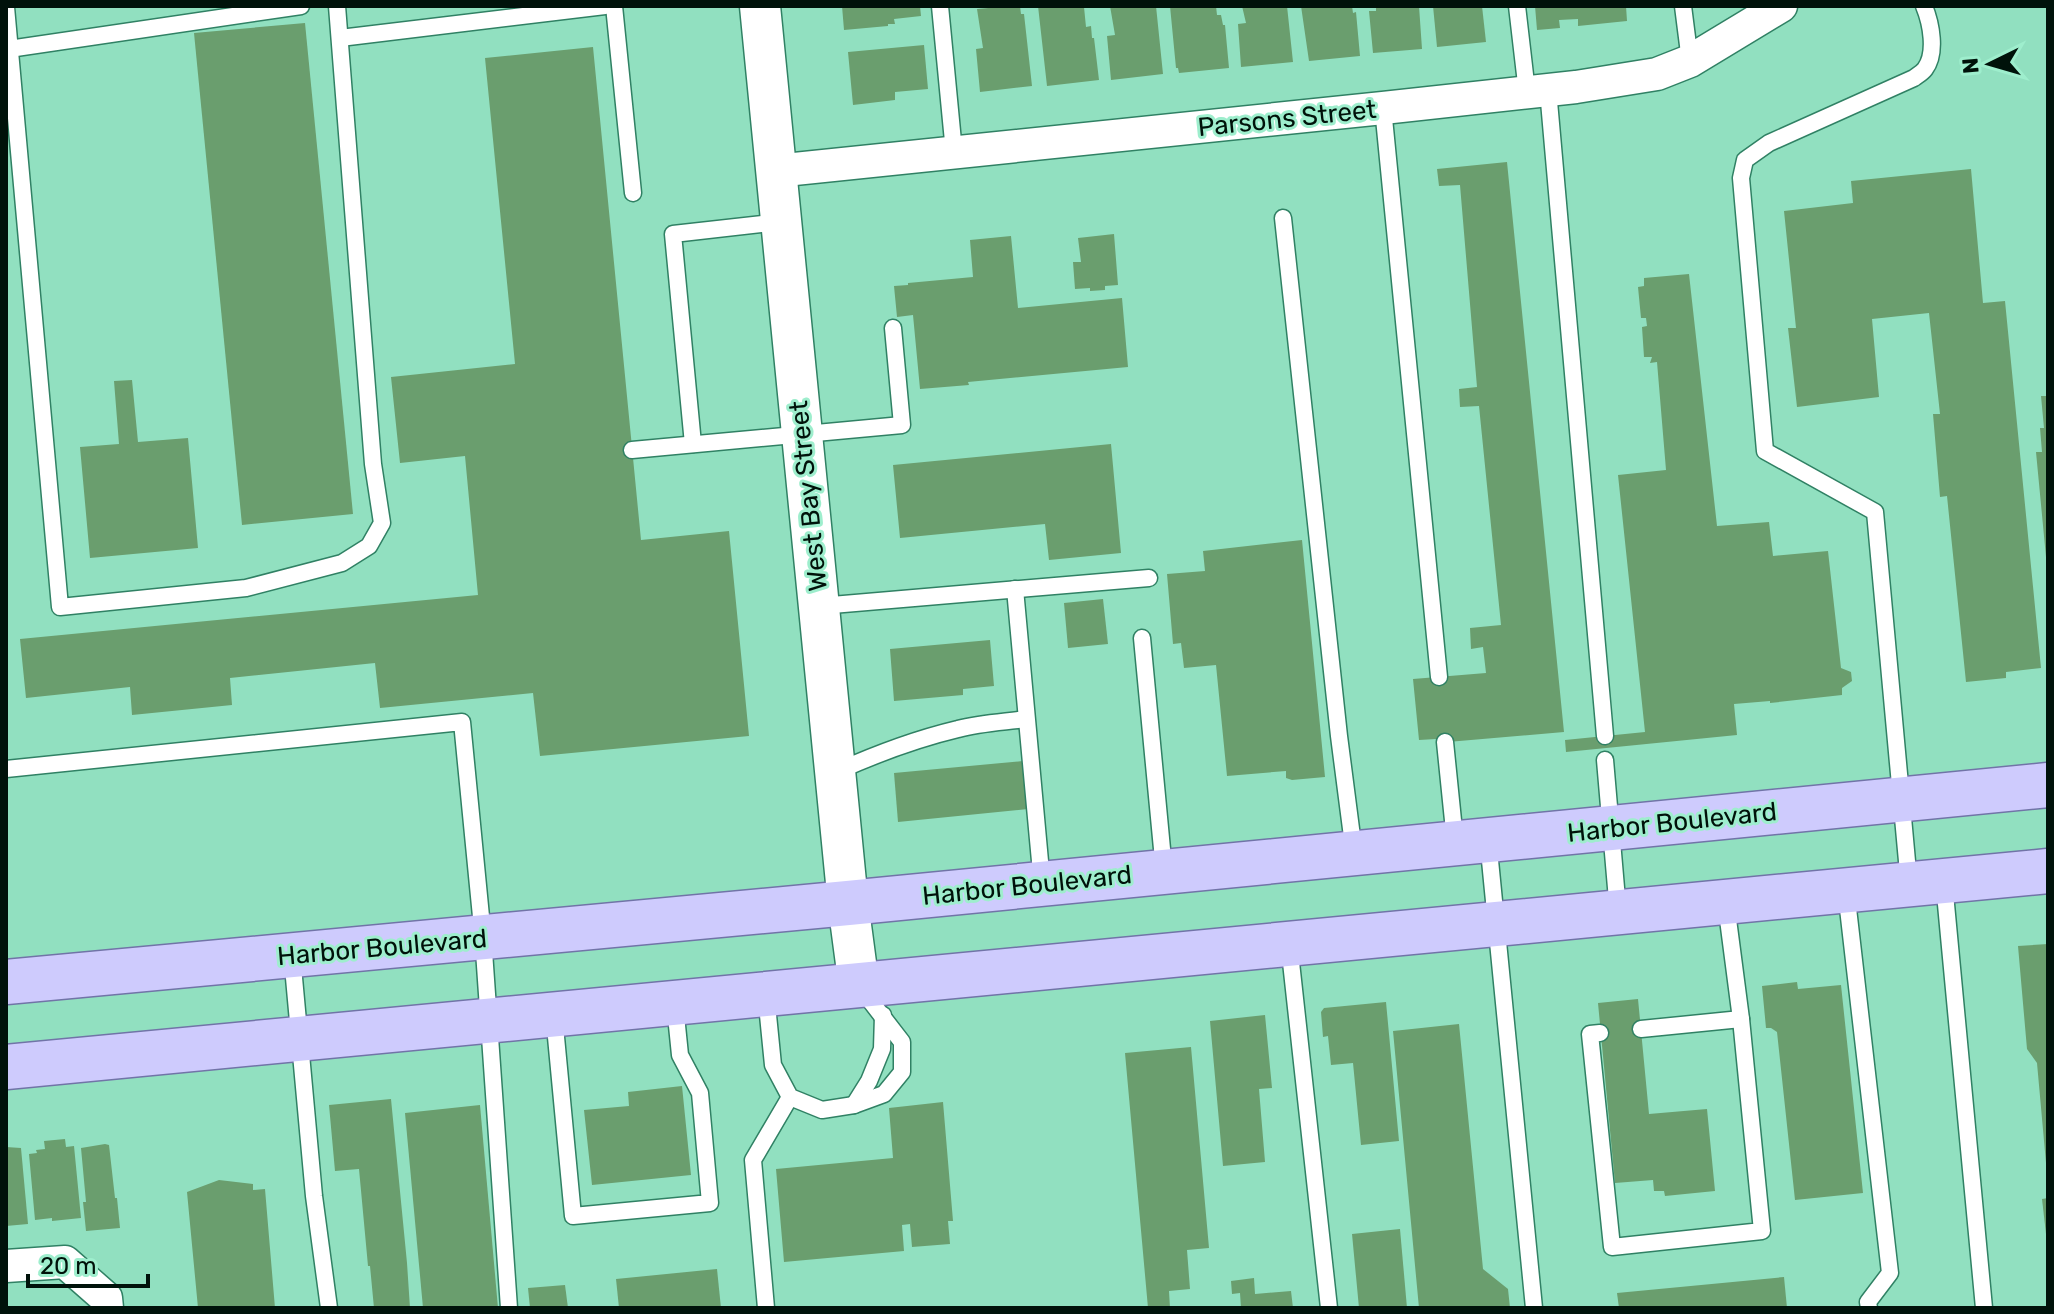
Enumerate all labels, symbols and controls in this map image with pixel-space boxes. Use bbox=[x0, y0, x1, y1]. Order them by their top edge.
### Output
north arrow bbox=[1950, 24, 2030, 104]
text: N bbox=[1956, 57, 1985, 75]
street label: Parsons Street bbox=[1196, 94, 1378, 143]
street label: West Bay Street bbox=[783, 399, 834, 593]
street label: Harbor Boulevard bbox=[1566, 796, 1778, 849]
street label: Harbor Boulevard bbox=[921, 859, 1133, 912]
street label: Harbor Boulevard bbox=[276, 923, 488, 972]
scale bar bbox=[28, 1238, 148, 1288]
text: 20 m bbox=[40, 1252, 97, 1280]

